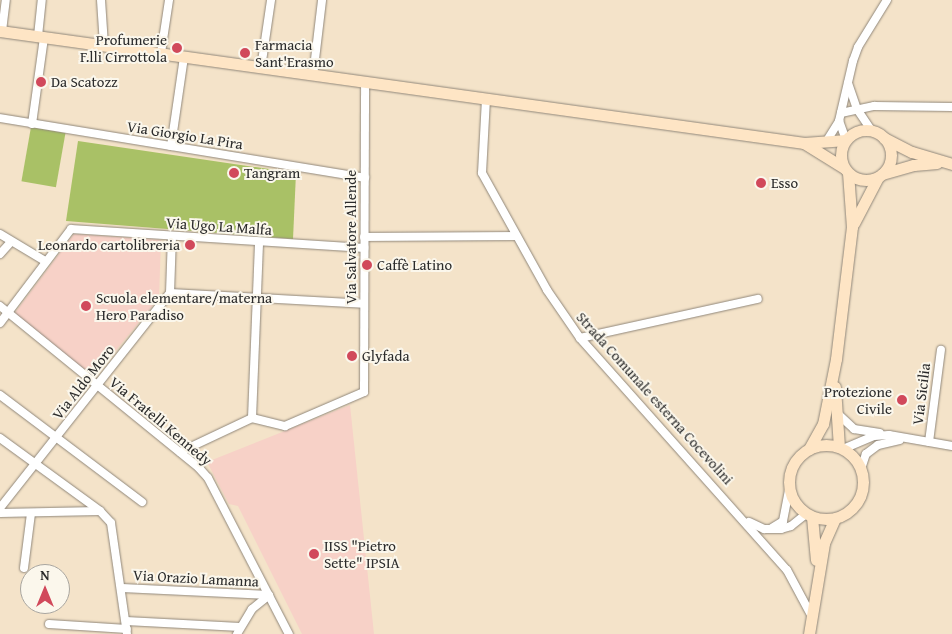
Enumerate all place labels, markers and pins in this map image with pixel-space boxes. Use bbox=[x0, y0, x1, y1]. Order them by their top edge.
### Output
place label: Profumerie F.lli Cirrottola bbox=[80, 30, 167, 65]
place label: Farmacia Sant'Erasmo bbox=[255, 35, 334, 70]
marker: Profumerie F.lli Cirrottola bbox=[171, 42, 183, 54]
marker: Farmacia Sant'Erasmo bbox=[239, 47, 251, 59]
place label: Da Scatozz bbox=[51, 73, 118, 91]
marker: Da Scatozz bbox=[35, 76, 47, 88]
place label: Tangram bbox=[244, 164, 300, 182]
marker: Tangram bbox=[228, 167, 240, 179]
place label: Esso bbox=[771, 174, 798, 192]
marker: Esso bbox=[755, 177, 767, 189]
place label: Leonardo cartolibreria bbox=[38, 236, 180, 254]
marker: Leonardo cartolibreria bbox=[184, 239, 196, 251]
place label: Caffè Latino bbox=[377, 256, 452, 274]
marker: Caffè Latino bbox=[361, 259, 373, 271]
place label: Scuola elementare/materna Hero Paradiso bbox=[96, 288, 272, 323]
marker: Scuola elementare/materna Hero Paradiso bbox=[80, 300, 92, 312]
place label: Glyfada bbox=[362, 347, 410, 365]
marker: Glyfada bbox=[346, 350, 358, 362]
place label: Protezione Civile bbox=[824, 382, 892, 417]
marker: Protezione Civile bbox=[896, 394, 908, 406]
place label: IISS "Pietro Sette" IPSIA bbox=[324, 536, 400, 571]
marker: IISS "Pietro Sette" IPSIA bbox=[308, 548, 320, 560]

